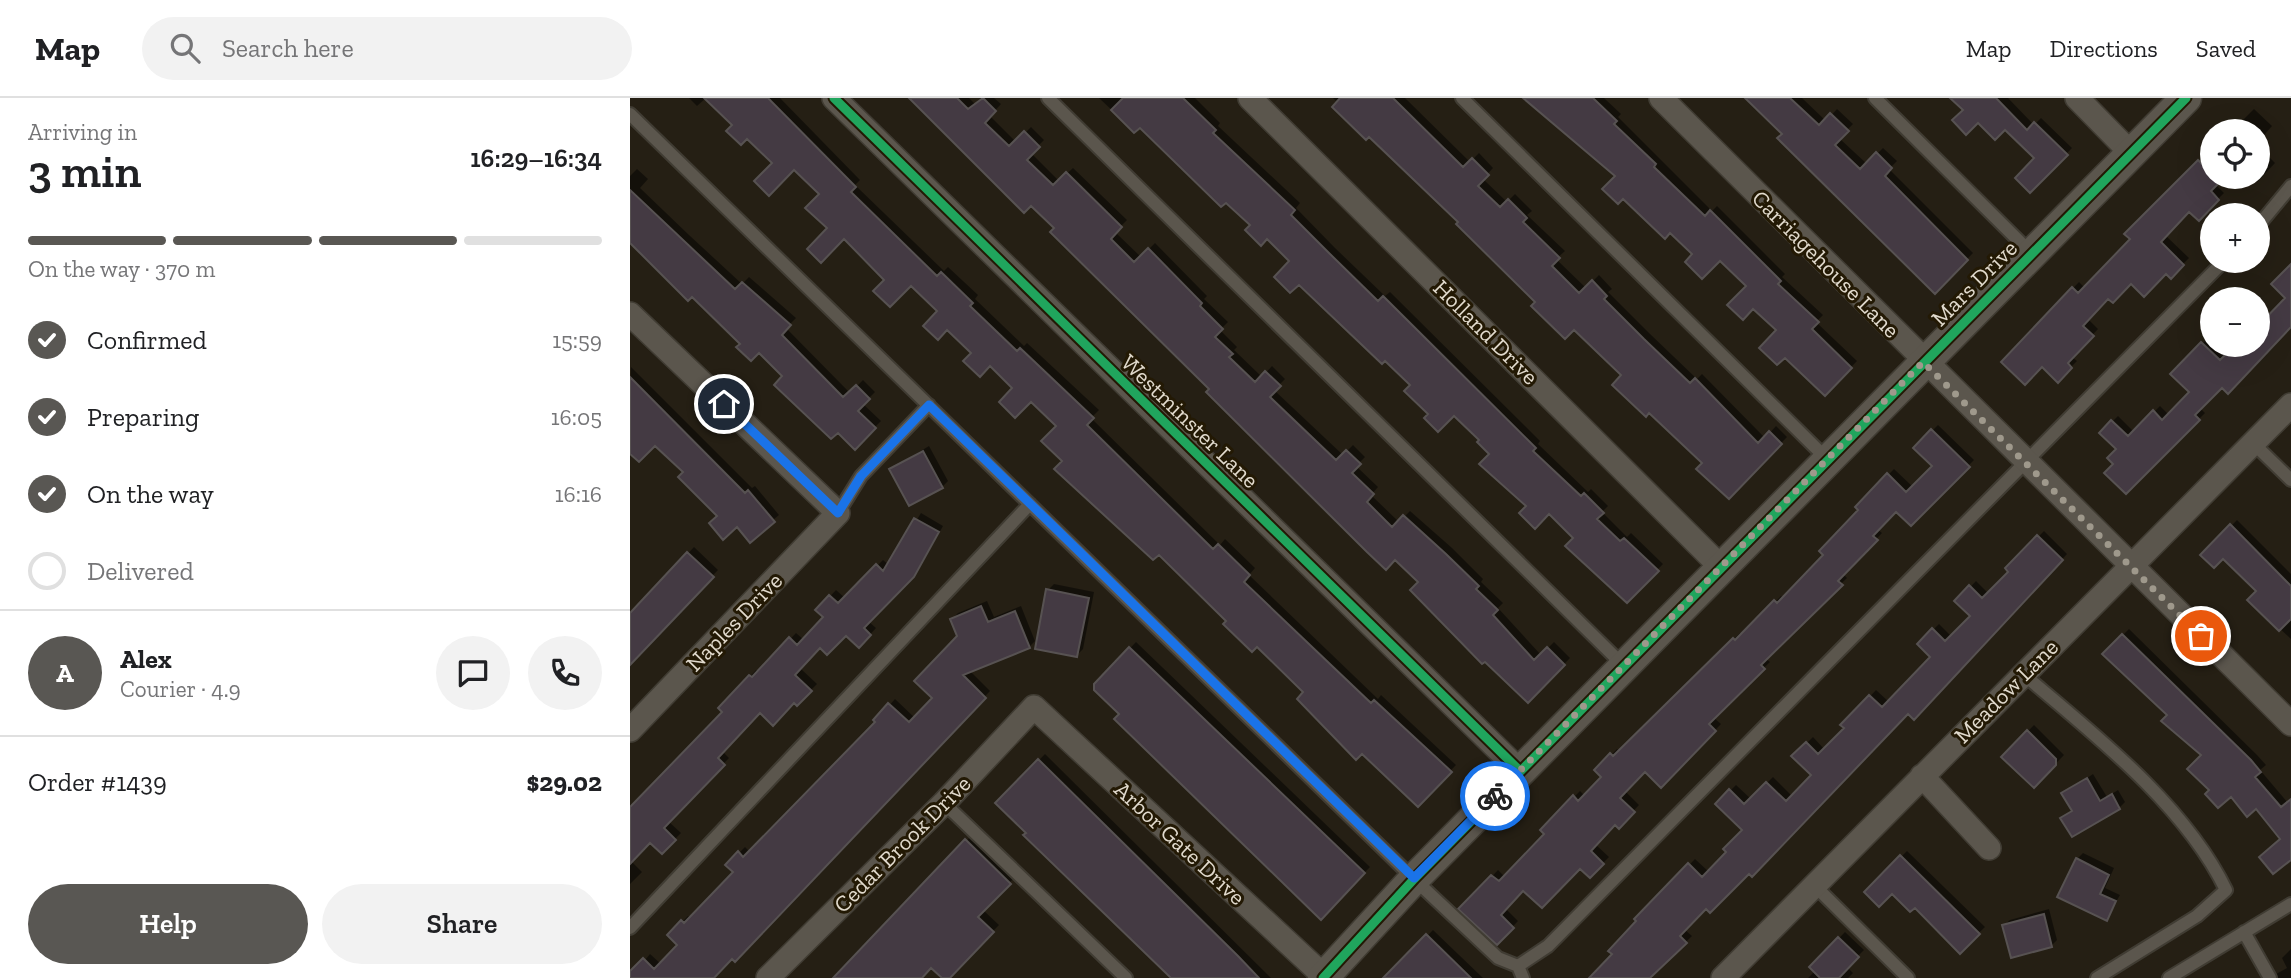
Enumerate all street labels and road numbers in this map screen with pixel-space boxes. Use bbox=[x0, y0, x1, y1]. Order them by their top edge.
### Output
street label: Carriagehouse Lane bbox=[1746, 184, 1906, 344]
street label: Mars Drive bbox=[1925, 234, 2023, 332]
street label: Holland Drive bbox=[1428, 274, 1544, 390]
street label: Westminster Lane bbox=[1115, 348, 1265, 494]
street label: Naples Drive bbox=[680, 567, 788, 677]
street label: Meadow Lane bbox=[1948, 633, 2064, 749]
street label: Cedar Brook Drive bbox=[828, 770, 976, 918]
street label: Arbor Gate Drive bbox=[1109, 775, 1251, 911]

